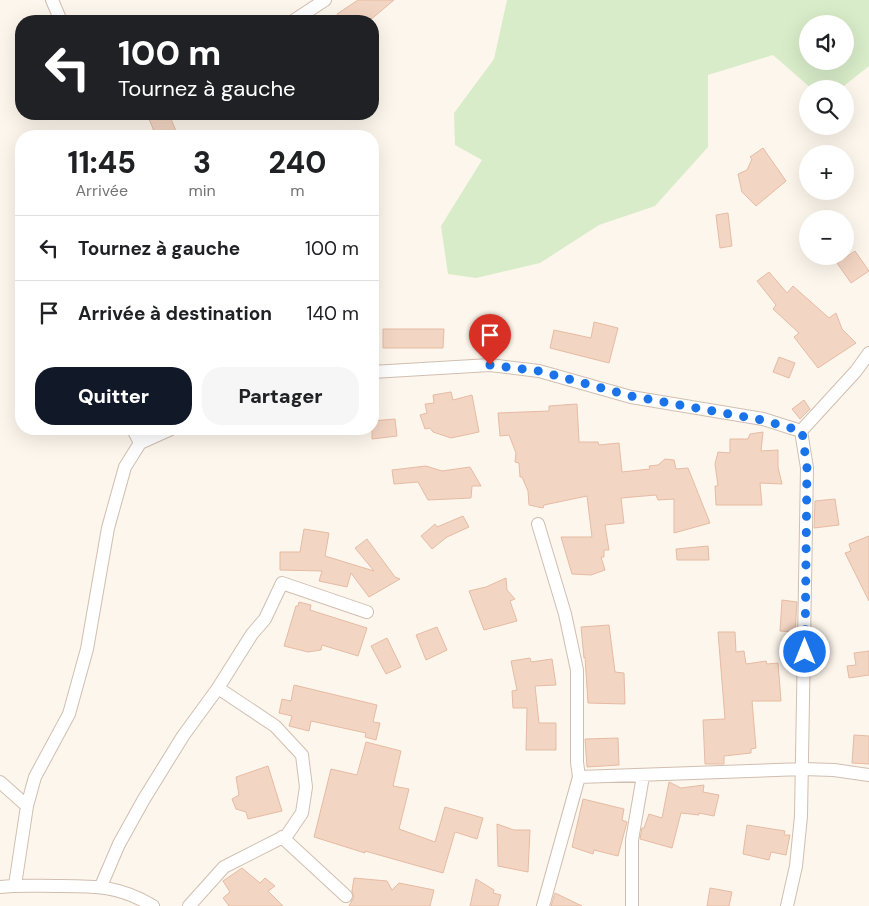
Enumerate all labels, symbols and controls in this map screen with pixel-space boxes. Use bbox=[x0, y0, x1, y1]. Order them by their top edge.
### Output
map controls bbox=[799, 15, 854, 265]
button: sound bbox=[799, 15, 854, 70]
text: 100 m bbox=[118, 30, 221, 76]
icon: left bbox=[35, 35, 100, 100]
text: Tournez à gauche bbox=[118, 74, 296, 103]
button: search bbox=[799, 80, 854, 135]
text: 11:45 bbox=[68, 143, 136, 182]
text: 3 bbox=[193, 143, 211, 182]
text: 240 bbox=[268, 143, 326, 182]
button: + bbox=[799, 145, 854, 200]
text: Arrivée bbox=[75, 180, 128, 201]
text: min bbox=[189, 180, 216, 201]
text: m bbox=[290, 180, 305, 201]
button: − bbox=[799, 210, 854, 265]
icon: left bbox=[35, 234, 63, 262]
text: Tournez à gauche bbox=[78, 236, 240, 261]
text: 100 m bbox=[305, 236, 359, 261]
icon: arrive bbox=[35, 299, 63, 327]
text: Arrivée à destination bbox=[78, 301, 272, 326]
text: 140 m bbox=[307, 301, 359, 326]
pin bbox=[469, 314, 511, 365]
icon: arrive bbox=[476, 321, 504, 349]
button: Quitter bbox=[35, 367, 192, 425]
button: Partager bbox=[202, 367, 359, 425]
position arrow bbox=[778, 625, 830, 677]

